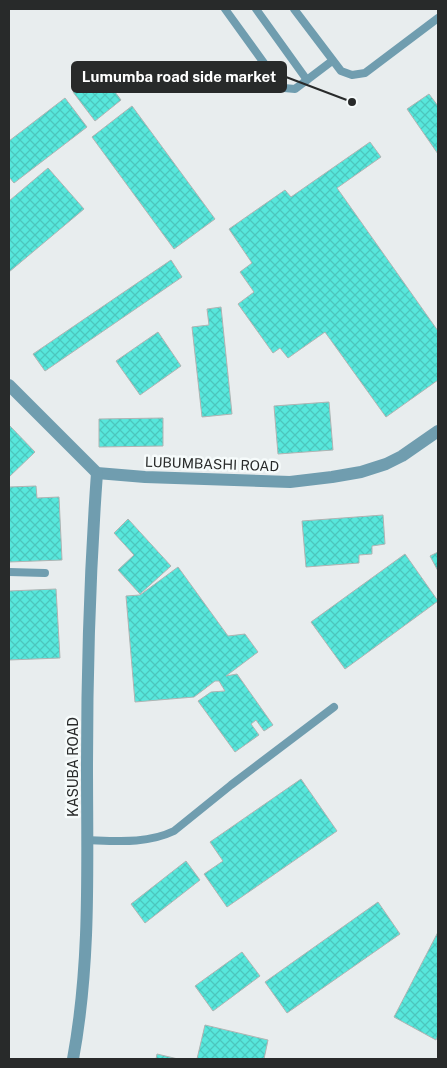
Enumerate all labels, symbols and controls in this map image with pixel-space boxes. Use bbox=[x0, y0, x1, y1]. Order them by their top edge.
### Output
callout: Lumumba road side market bbox=[72, 62, 286, 92]
text: Lumumba road side market bbox=[82, 68, 276, 85]
street label: LUBUMBASHI ROAD bbox=[145, 454, 279, 474]
street label: KASUBA ROAD bbox=[65, 717, 81, 817]

